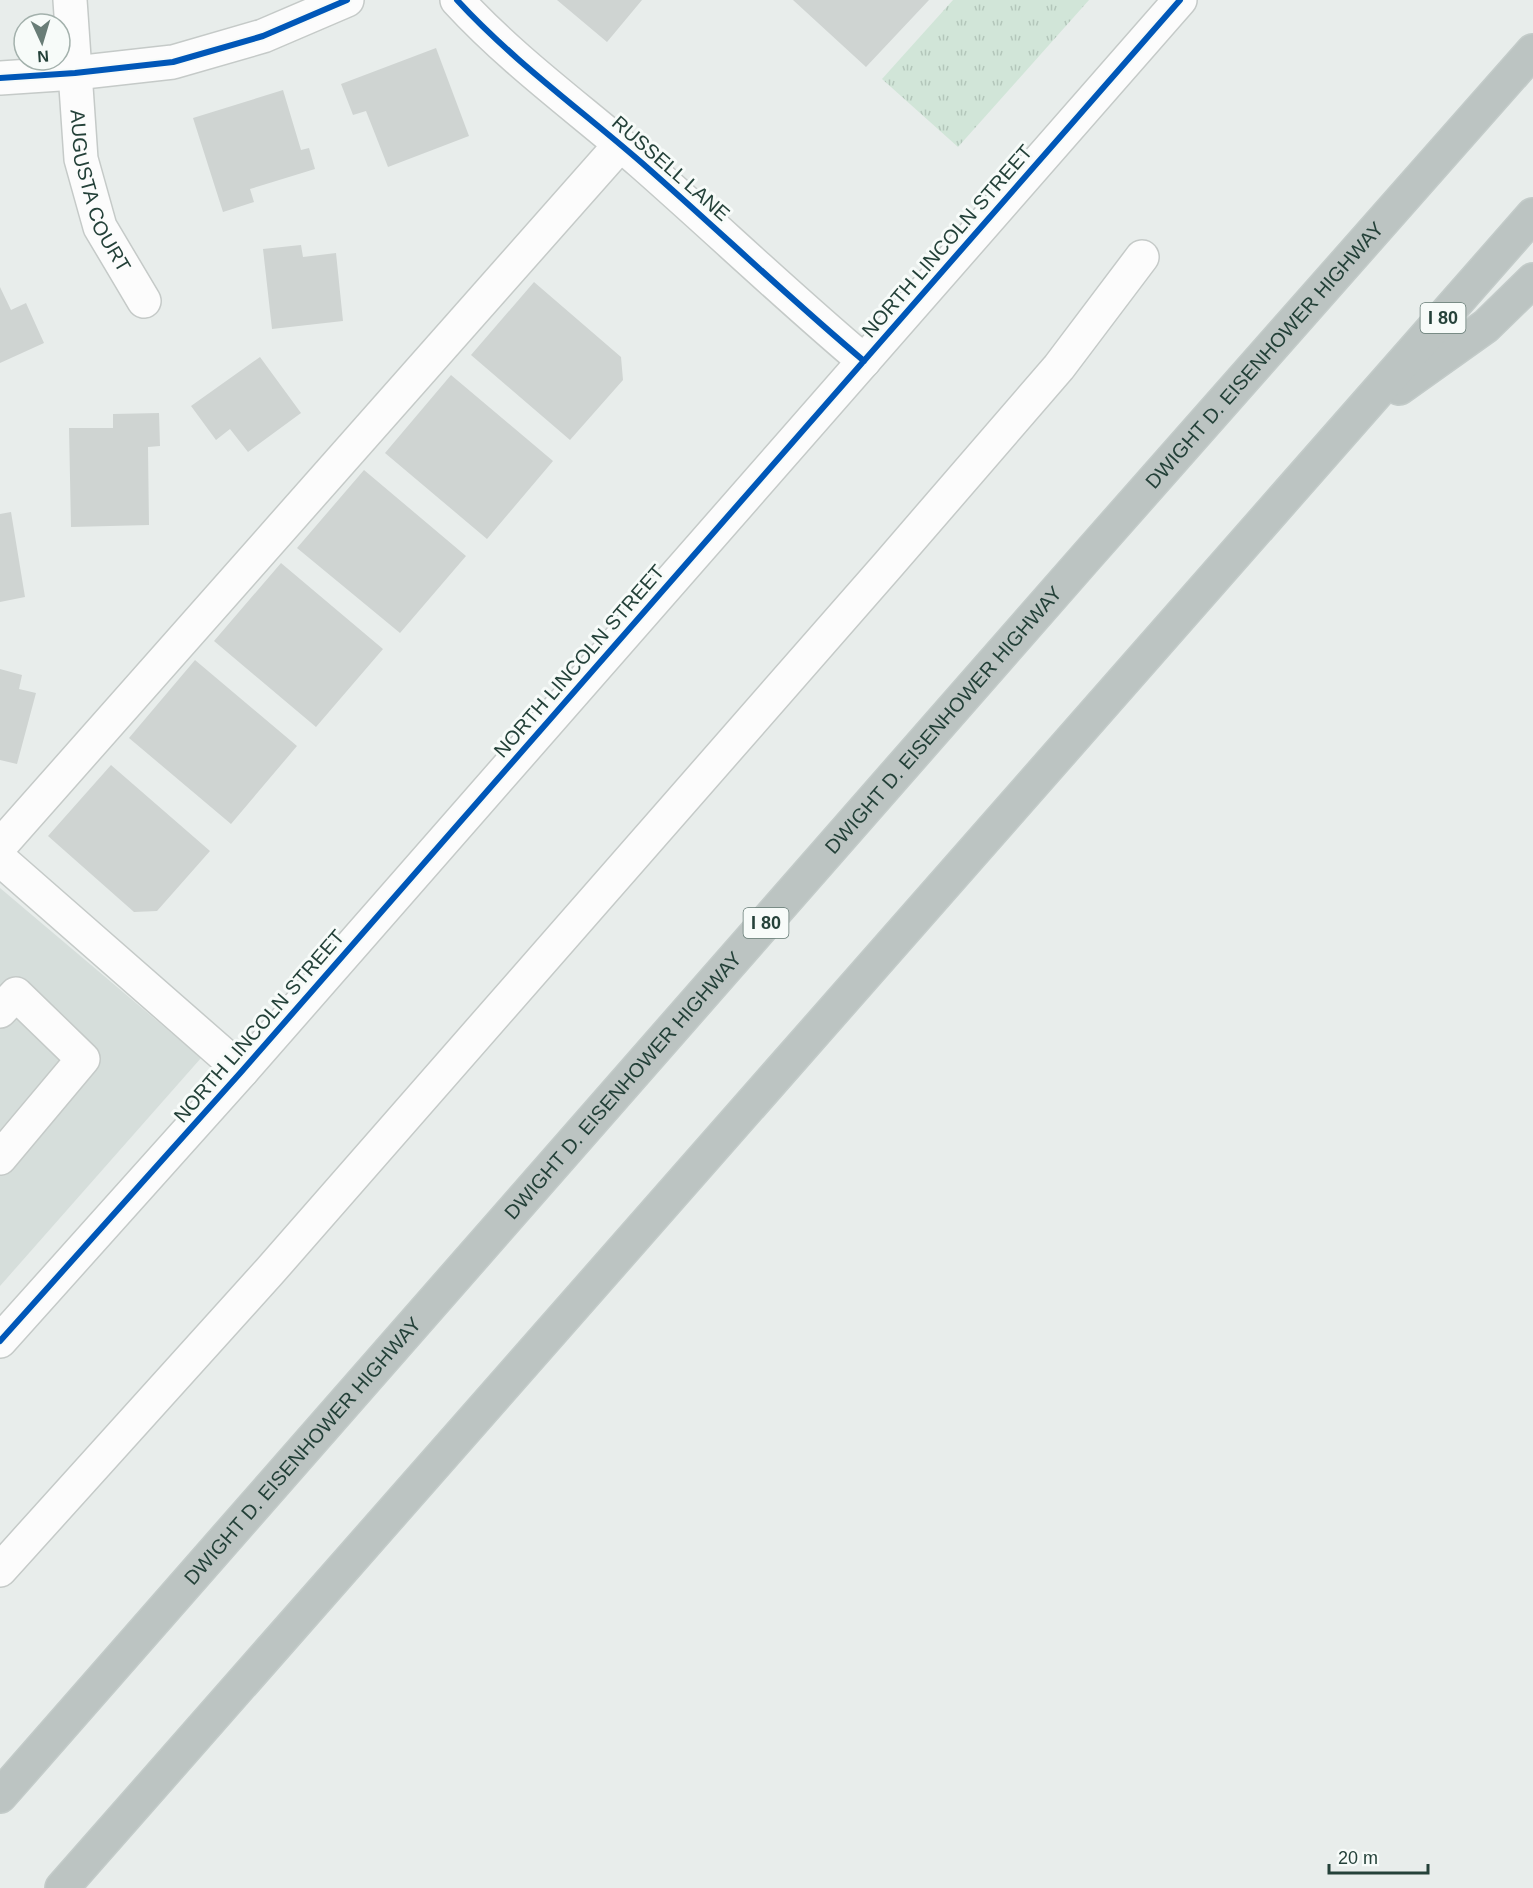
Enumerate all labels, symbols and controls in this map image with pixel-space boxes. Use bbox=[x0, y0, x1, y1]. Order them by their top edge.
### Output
north arrow bbox=[12, 12, 72, 72]
text: N bbox=[37, 48, 49, 65]
street label: AUGUSTA COURT bbox=[67, 109, 135, 276]
street label: RUSSELL LANE bbox=[608, 111, 734, 225]
street label: NORTH LINCOLN STREET bbox=[858, 140, 1036, 342]
street label: DWIGHT D. EISENHOWER HIGHWAY bbox=[1141, 218, 1388, 493]
road number: I 80 bbox=[1420, 303, 1466, 333]
street label: NORTH LINCOLN STREET bbox=[490, 560, 668, 762]
street label: DWIGHT D. EISENHOWER HIGHWAY bbox=[820, 582, 1066, 858]
road number: I 80 bbox=[744, 908, 789, 938]
street label: NORTH LINCOLN STREET bbox=[170, 925, 348, 1127]
street label: DWIGHT D. EISENHOWER HIGHWAY bbox=[500, 947, 746, 1223]
street label: DWIGHT D. EISENHOWER HIGHWAY bbox=[180, 1313, 425, 1589]
scale bar bbox=[1329, 1837, 1428, 1875]
text: 20 m bbox=[1338, 1848, 1378, 1868]

